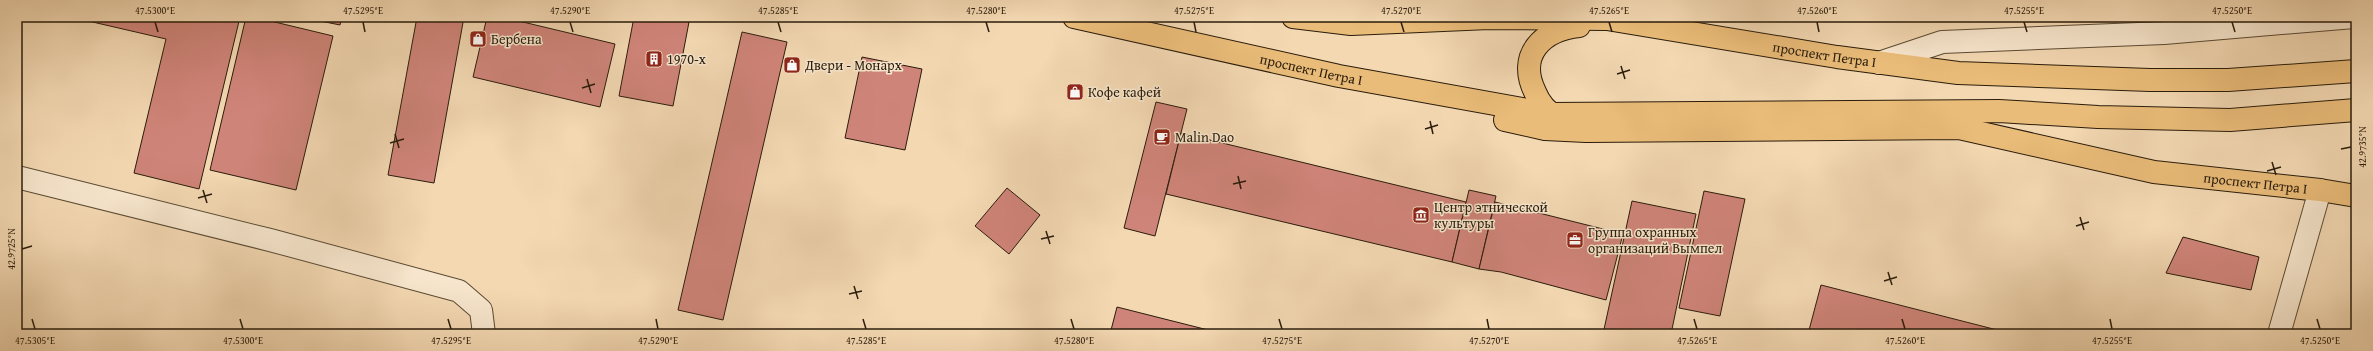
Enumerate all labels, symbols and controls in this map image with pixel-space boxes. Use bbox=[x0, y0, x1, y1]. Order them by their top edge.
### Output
text: 47.5300°E bbox=[135, 3, 175, 18]
text: 47.5295°E bbox=[343, 3, 383, 18]
text: 47.5290°E bbox=[550, 3, 590, 18]
text: 47.5285°E bbox=[758, 3, 798, 18]
text: 47.5280°E bbox=[966, 3, 1006, 18]
text: 47.5275°E bbox=[1174, 3, 1214, 18]
text: 47.5270°E bbox=[1381, 3, 1421, 18]
text: 47.5265°E bbox=[1589, 3, 1629, 18]
text: 47.5260°E bbox=[1797, 3, 1837, 18]
text: 47.5255°E bbox=[2004, 3, 2044, 18]
text: 47.5250°E bbox=[2212, 3, 2252, 18]
shop icon: Бербена bbox=[468, 29, 488, 49]
place label: Бербена bbox=[491, 29, 542, 49]
street label: проспект Петра I bbox=[1771, 37, 1878, 72]
building icon: 1970-х bbox=[644, 49, 664, 69]
place label: 1970-х bbox=[667, 49, 707, 69]
street label: проспект Петра I bbox=[1258, 49, 1364, 90]
shop icon: Двери - Монарх bbox=[782, 55, 802, 75]
place label: Двери - Монарх bbox=[804, 55, 903, 75]
shop icon: Кофе кафей bbox=[1065, 82, 1085, 102]
place label: Кофе кафей bbox=[1088, 82, 1161, 102]
text: 42.9735°N bbox=[2355, 126, 2370, 168]
cafe icon: Malin Dao bbox=[1152, 127, 1172, 147]
place label: Malin Dao bbox=[1175, 127, 1234, 147]
street label: проспект Петра I bbox=[2202, 167, 2308, 199]
place label: Центр этнической культуры bbox=[1434, 197, 1548, 233]
museum icon: Центр этнической культуры bbox=[1411, 205, 1431, 225]
place label: Группа охранных организаций Вымпел bbox=[1588, 222, 1722, 258]
text: 42.9725°N bbox=[4, 228, 19, 270]
office icon: Группа охранных организаций Вымпел bbox=[1565, 230, 1585, 250]
text: 47.5305°E bbox=[15, 333, 55, 348]
text: 47.5300°E bbox=[223, 333, 263, 348]
text: 47.5295°E bbox=[431, 333, 471, 348]
text: 47.5290°E bbox=[638, 333, 678, 348]
text: 47.5285°E bbox=[846, 333, 886, 348]
text: 47.5280°E bbox=[1054, 333, 1094, 348]
text: 47.5275°E bbox=[1262, 333, 1302, 348]
text: 47.5270°E bbox=[1469, 333, 1509, 348]
text: 47.5265°E bbox=[1677, 333, 1717, 348]
text: 47.5260°E bbox=[1885, 333, 1925, 348]
text: 47.5255°E bbox=[2092, 333, 2132, 348]
text: 47.5250°E bbox=[2300, 333, 2340, 348]

